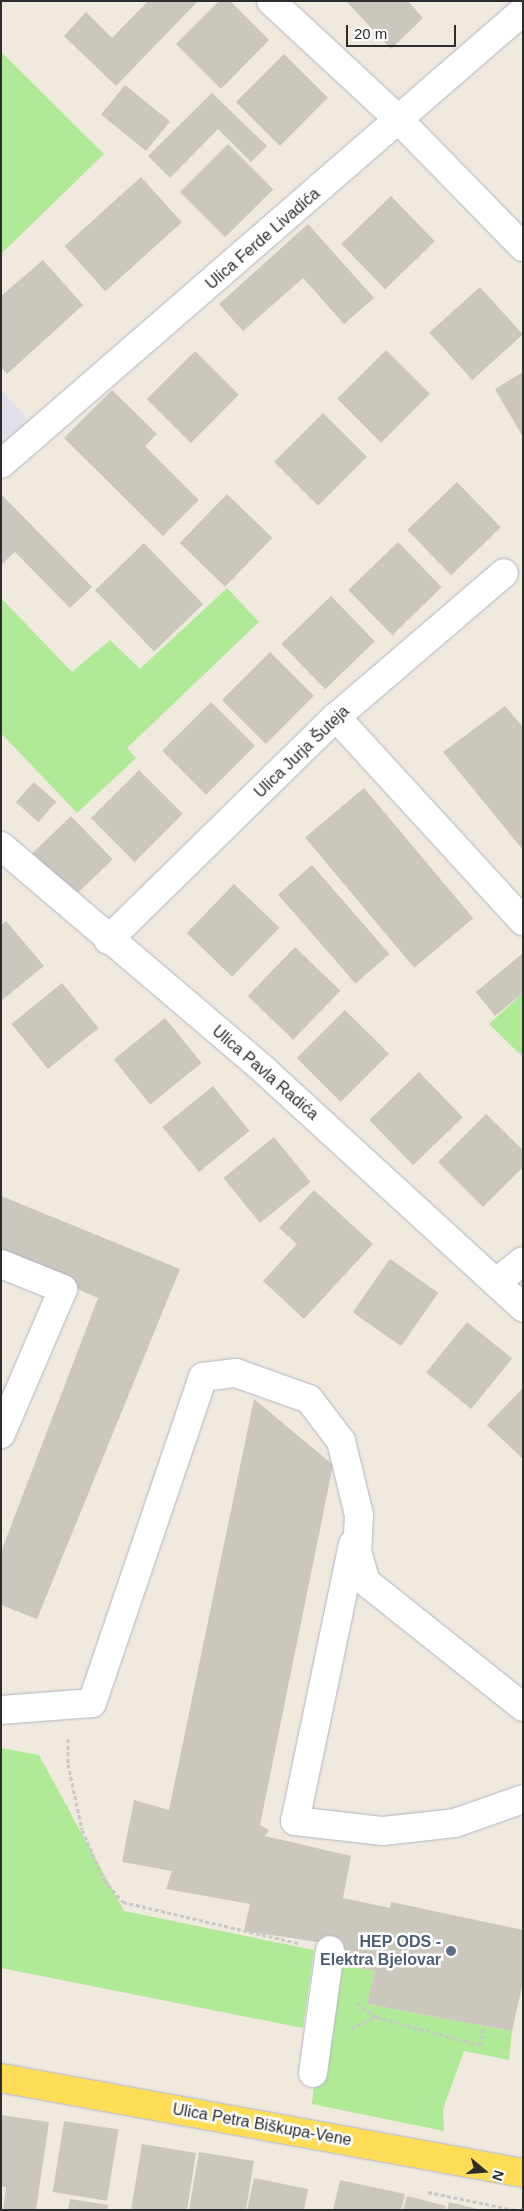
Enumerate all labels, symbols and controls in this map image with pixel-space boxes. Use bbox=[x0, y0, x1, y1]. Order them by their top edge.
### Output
scale bar bbox=[349, 15, 459, 47]
text: 20 m bbox=[354, 25, 387, 42]
street label: Ulica Ferde Livadića bbox=[202, 184, 324, 294]
street label: Ulica Jurja Šuteja bbox=[251, 702, 353, 802]
street label: Ulica Pavla Radića bbox=[208, 1022, 322, 1124]
place label: HEP ODS - Elektra Bjelovar bbox=[320, 1932, 441, 1970]
marker: HEP ODS - Elektra Bjelovar bbox=[445, 1945, 457, 1957]
street label: Ulica Petra Biškupa-Vene bbox=[171, 2100, 353, 2150]
north arrow bbox=[459, 2146, 509, 2196]
text: N bbox=[489, 2168, 507, 2183]

